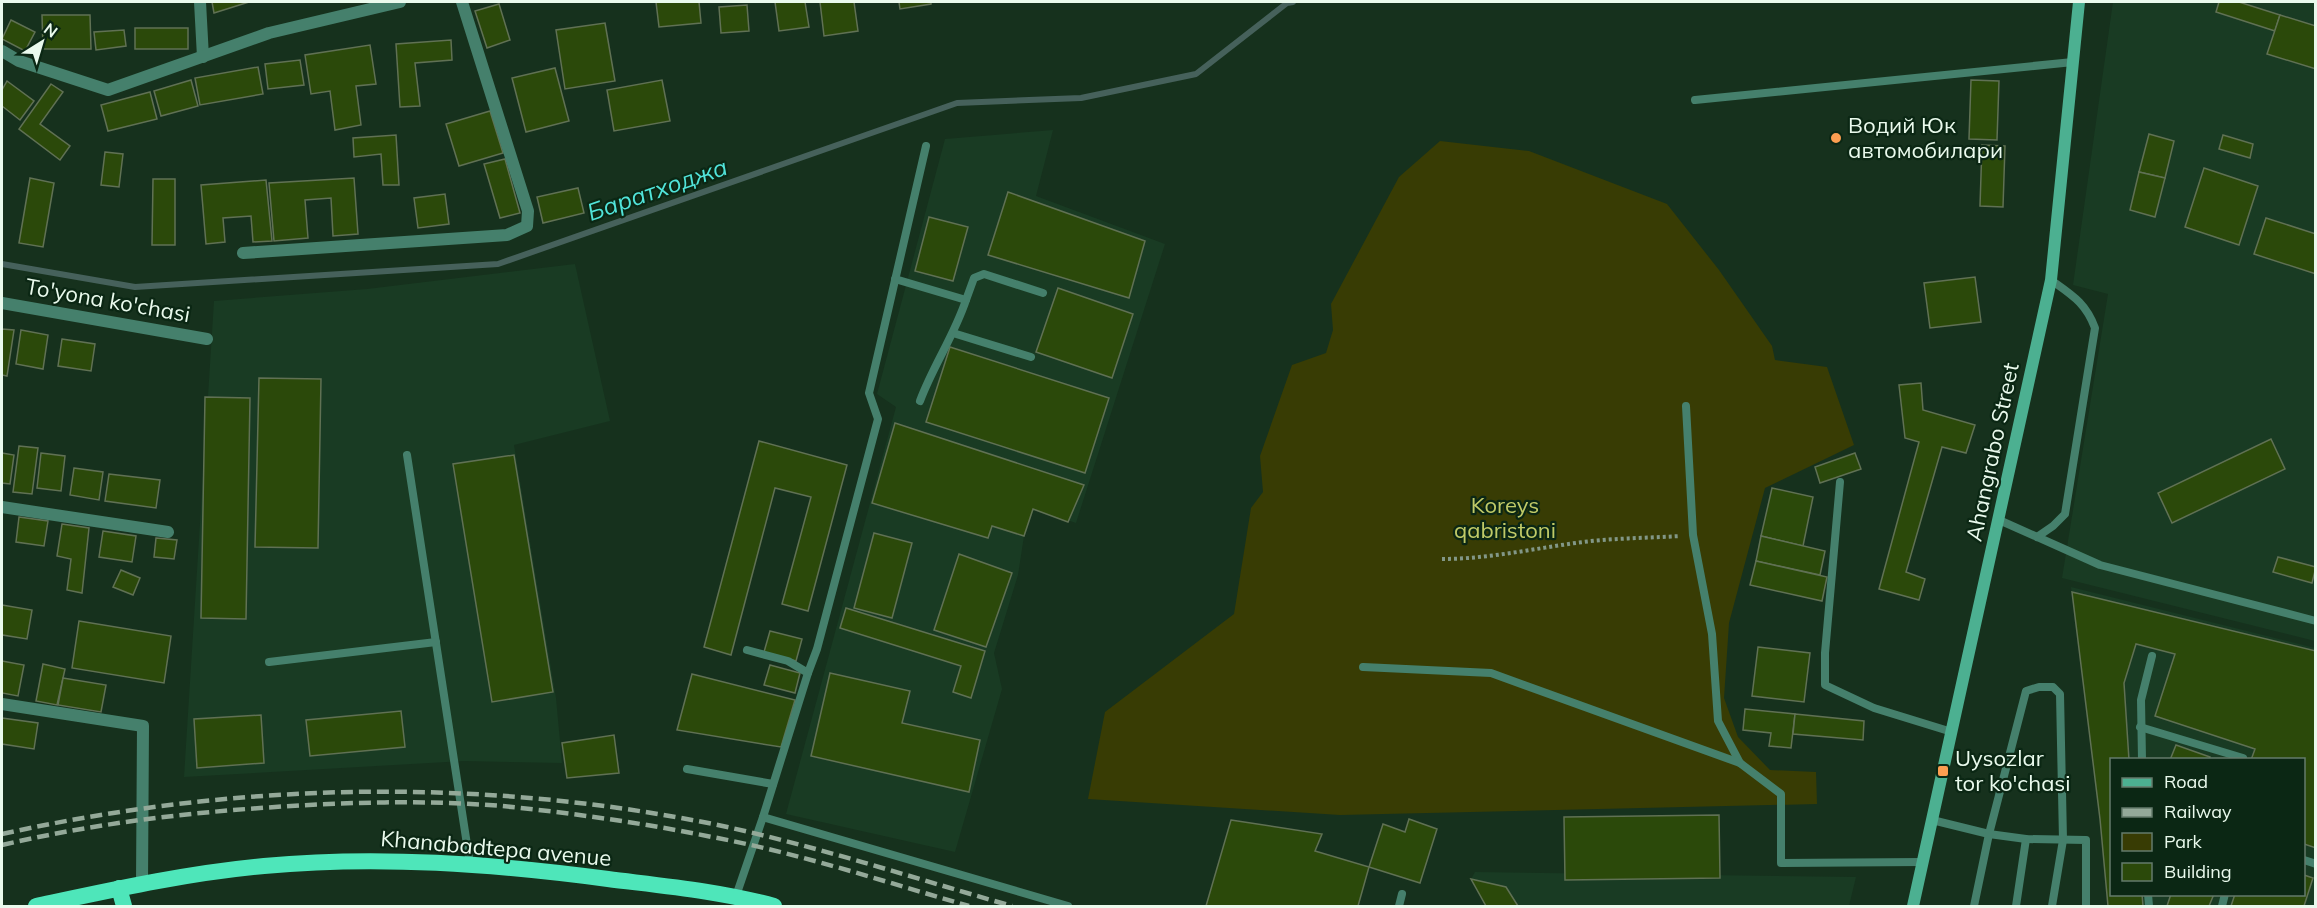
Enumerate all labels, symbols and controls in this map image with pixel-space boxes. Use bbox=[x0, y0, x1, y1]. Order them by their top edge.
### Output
north arrow bbox=[12, 12, 72, 72]
text: N bbox=[40, 18, 62, 42]
place label: Водий Юк автомобилари bbox=[1848, 111, 2003, 164]
marker: Водий Юк автомобилари bbox=[1829, 131, 1843, 145]
water label: Баратходжа bbox=[583, 151, 731, 227]
street label: To'yona ko'chasi bbox=[24, 272, 192, 328]
street label: Ahangrabo Street bbox=[1959, 360, 2025, 544]
park label: Koreys qabristoni bbox=[1454, 491, 1556, 544]
place label: Uysozlar tor ko'chasi bbox=[1955, 744, 2071, 797]
legend bbox=[2110, 758, 2305, 896]
marker: Uysozlar tor ko'chasi bbox=[1936, 764, 1950, 778]
text: Road bbox=[2164, 770, 2208, 793]
text: Railway bbox=[2164, 800, 2232, 823]
street label: Khanabadtepa avenue bbox=[379, 824, 613, 872]
text: Park bbox=[2164, 830, 2203, 853]
text: Building bbox=[2164, 860, 2232, 883]

